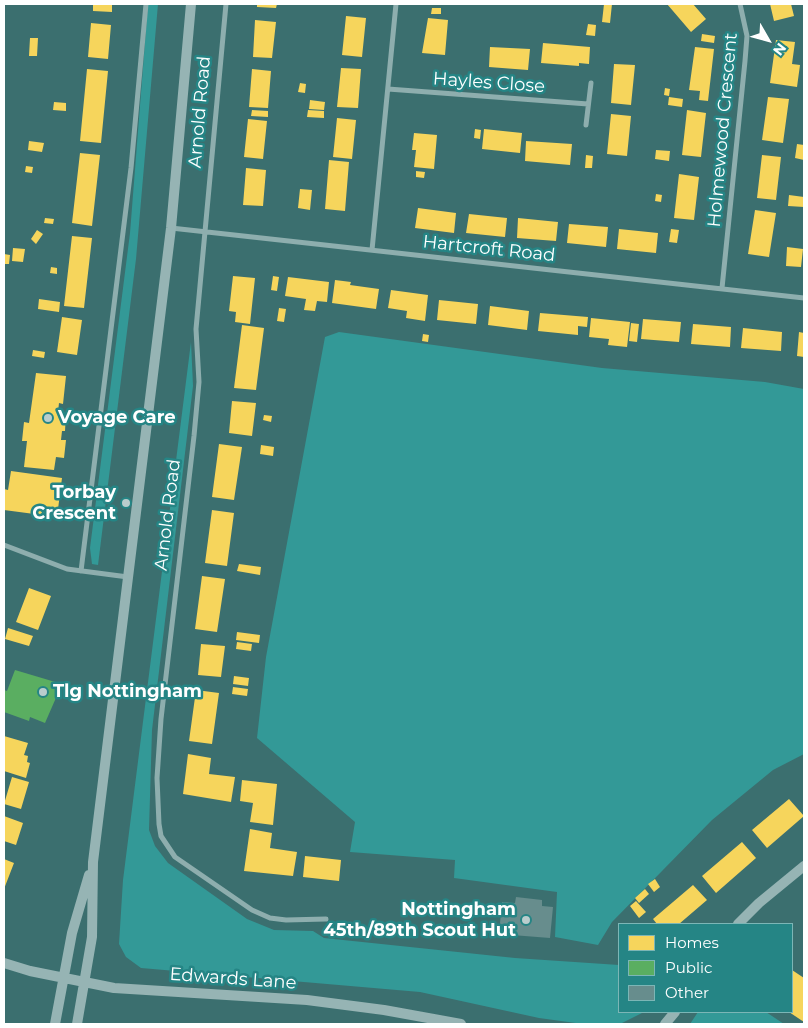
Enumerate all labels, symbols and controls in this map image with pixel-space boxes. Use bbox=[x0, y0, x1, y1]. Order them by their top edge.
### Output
north arrow bbox=[743, 15, 793, 65]
street label: Holmewood Crescent bbox=[704, 32, 742, 228]
text: N bbox=[769, 39, 790, 59]
street label: Arnold Road bbox=[184, 55, 216, 169]
street label: Hayles Close bbox=[432, 68, 546, 98]
street label: Hartcroft Road bbox=[422, 231, 556, 267]
place label: Voyage Care bbox=[58, 407, 176, 429]
marker: Voyage Care bbox=[42, 412, 54, 424]
street label: Arnold Road bbox=[150, 458, 186, 572]
place label: Torbay Crescent bbox=[32, 482, 116, 524]
marker: Torbay Crescent bbox=[120, 497, 132, 509]
place label: Tlg Nottingham bbox=[53, 681, 202, 703]
marker: Tlg Nottingham bbox=[37, 686, 49, 698]
place label: Nottingham 45th/89th Scout Hut bbox=[323, 899, 516, 942]
marker: Nottingham 45th/89th Scout Hut bbox=[520, 914, 532, 926]
legend bbox=[618, 923, 793, 1013]
text: Homes bbox=[665, 933, 719, 952]
text: Public bbox=[665, 958, 713, 977]
street label: Edwards Lane bbox=[169, 964, 297, 994]
text: Other bbox=[665, 983, 709, 1002]

